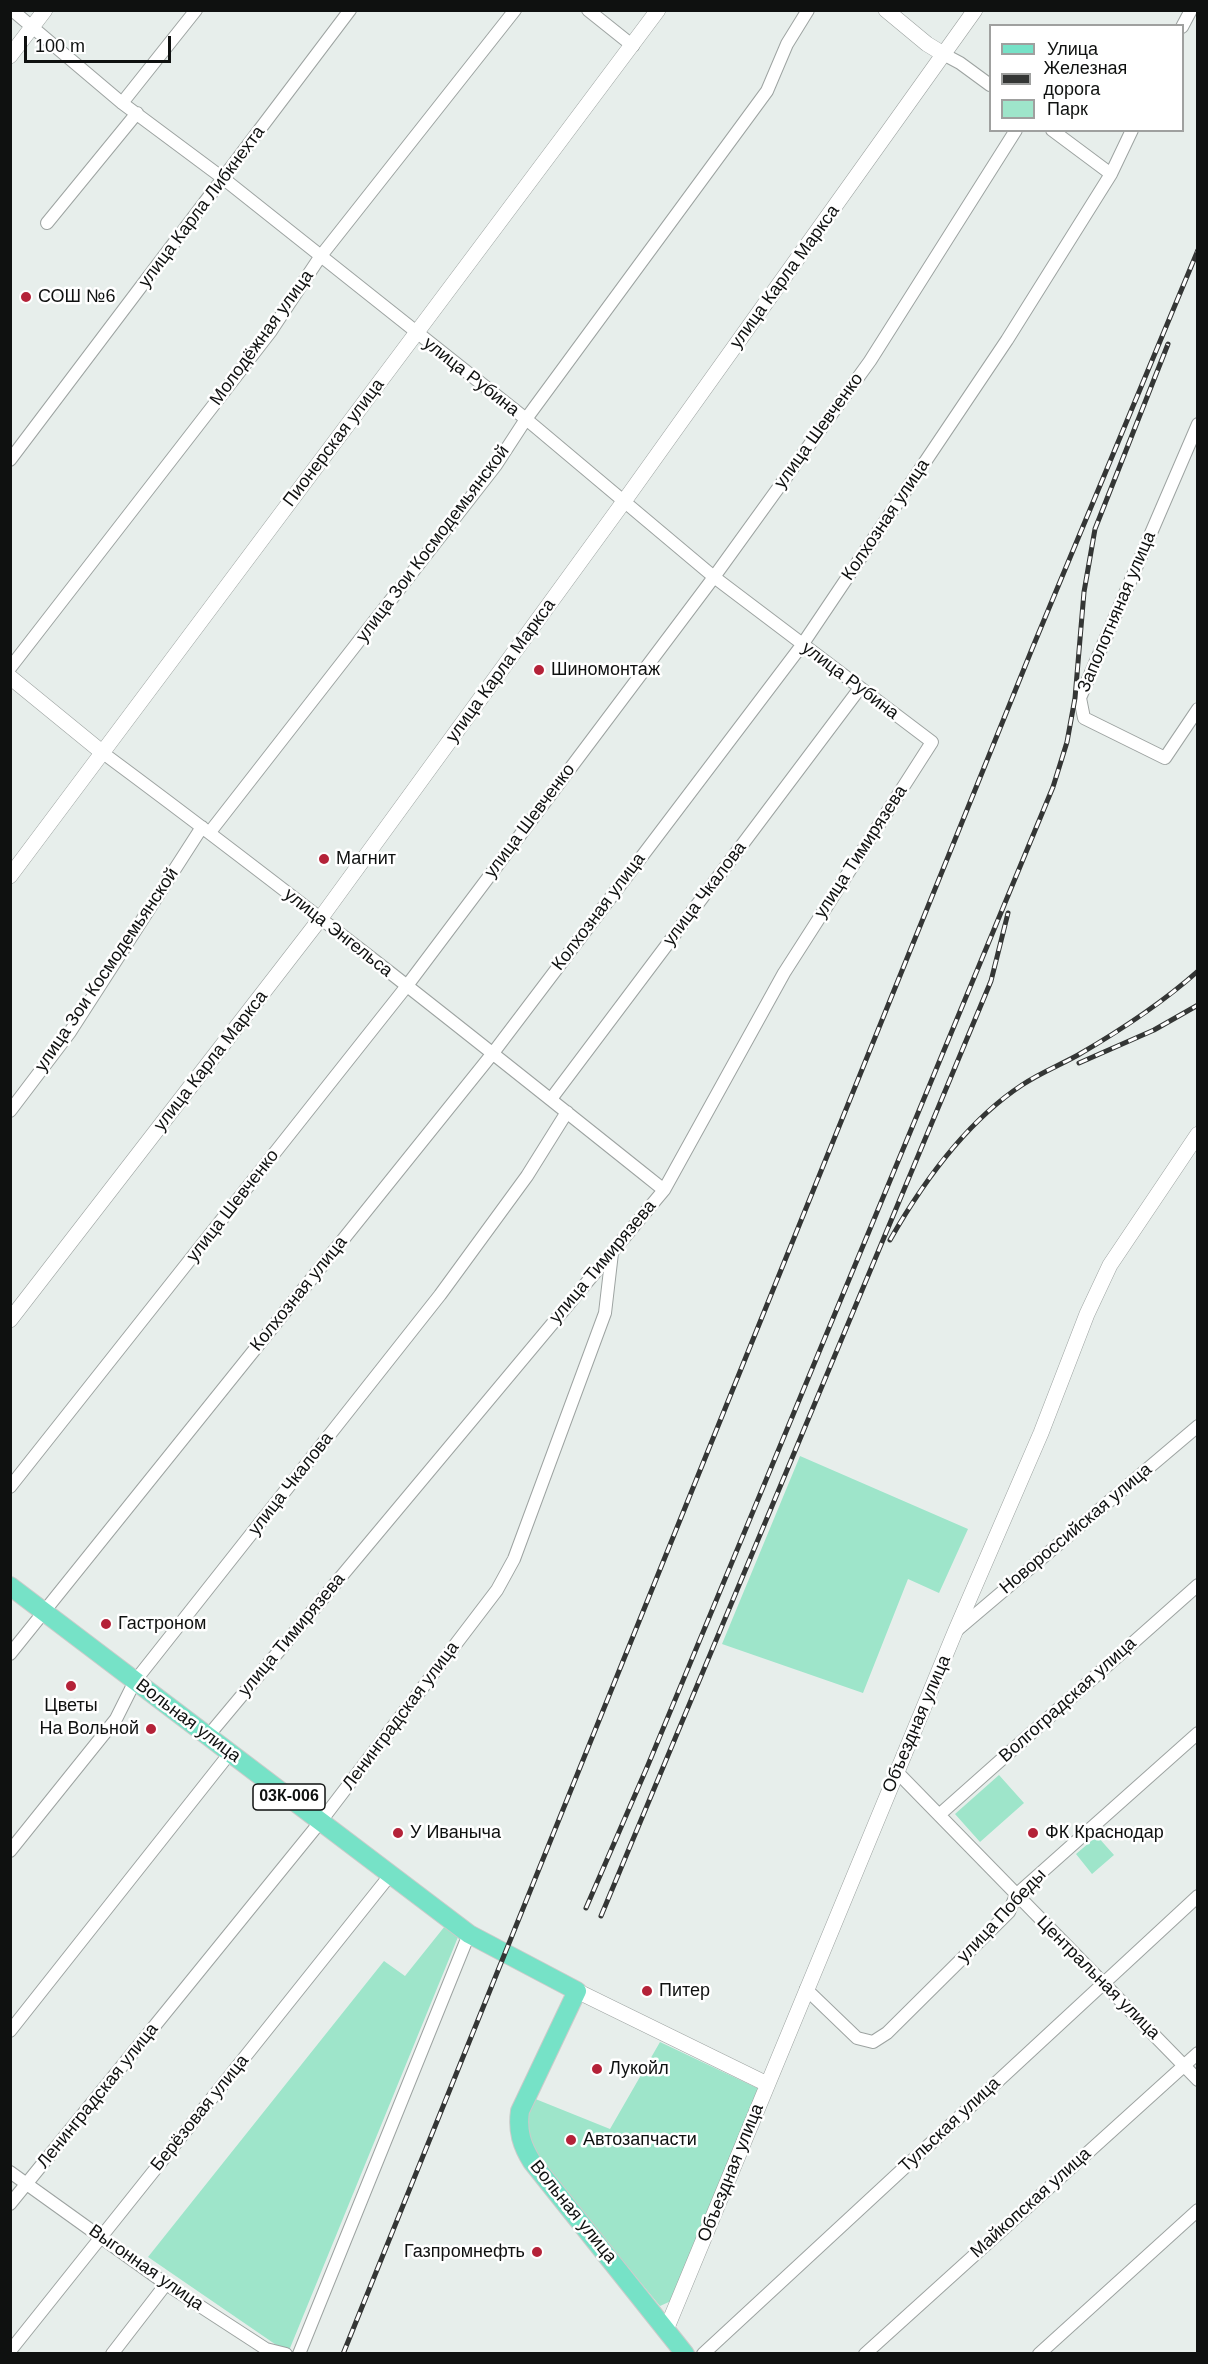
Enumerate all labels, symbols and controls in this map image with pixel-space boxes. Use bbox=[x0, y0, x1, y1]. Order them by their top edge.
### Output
scale bar bbox=[27, 24, 174, 62]
legend bbox=[989, 24, 1184, 132]
text: 100 m bbox=[35, 36, 85, 56]
text: Улица bbox=[1047, 39, 1098, 59]
text: Железная дорога bbox=[1043, 58, 1127, 99]
text: Парк bbox=[1047, 99, 1088, 119]
street label: улица Карла Либкнехта bbox=[134, 122, 270, 292]
street label: улица Карла Маркса bbox=[726, 201, 844, 353]
street label: Молодёжная улица bbox=[206, 266, 318, 410]
place label: СОШ №6 bbox=[38, 286, 115, 308]
marker: СОШ №6 bbox=[19, 290, 33, 304]
street label: улица Рубина bbox=[419, 333, 523, 421]
street label: улица Шевченко bbox=[770, 369, 868, 493]
street label: Пионерская улица bbox=[279, 375, 389, 511]
street label: улица Зои Космодемьянской bbox=[352, 441, 514, 647]
street label: Колхозная улица bbox=[837, 455, 935, 585]
street label: Заполотняная улица bbox=[1073, 528, 1161, 696]
street label: улица Карла Маркса bbox=[442, 595, 560, 747]
street label: улица Рубина bbox=[797, 637, 903, 725]
place label: Шиномонтаж bbox=[551, 659, 660, 681]
marker: Шиномонтаж bbox=[532, 663, 546, 677]
street label: улица Шевченко bbox=[480, 760, 580, 882]
street label: улица Тимирязева bbox=[810, 781, 912, 923]
street label: улица Чкалова bbox=[659, 838, 751, 950]
place label: Магнит bbox=[336, 848, 396, 870]
street label: Колхозная улица bbox=[548, 849, 650, 975]
marker: Магнит bbox=[317, 852, 331, 866]
street label: улица Зои Космодемьянской bbox=[31, 864, 183, 1076]
street label: улица Энгельса bbox=[279, 884, 397, 982]
street label: улица Карла Маркса bbox=[149, 987, 273, 1135]
street label: улица Шевченко bbox=[182, 1145, 284, 1267]
street label: улица Тимирязева bbox=[545, 1196, 661, 1328]
street label: Колхозная улица bbox=[246, 1232, 352, 1356]
street label: улица Чкалова bbox=[244, 1428, 338, 1540]
street label: Новороссийская улица bbox=[996, 1459, 1156, 1599]
street label: улица Тимирязева bbox=[234, 1569, 350, 1701]
place label: Гастроном bbox=[118, 1613, 206, 1635]
marker: Гастроном bbox=[99, 1617, 113, 1631]
street label: Волгоградская улица bbox=[995, 1633, 1141, 1767]
street label: Ленинградская улица bbox=[338, 1637, 464, 1795]
street label: Объездная улица bbox=[878, 1652, 956, 1796]
street label: Вольная улица bbox=[131, 1675, 245, 1767]
marker: Цветы bbox=[64, 1679, 78, 1693]
place label: Цветы bbox=[44, 1695, 98, 1717]
place label: На Вольной bbox=[39, 1718, 139, 1740]
marker: На Вольной bbox=[144, 1722, 158, 1736]
road number: 03К-006 bbox=[253, 1784, 325, 1810]
place label: У Иваныча bbox=[410, 1822, 501, 1844]
place label: ФК Краснодар bbox=[1045, 1822, 1164, 1844]
marker: У Иваныча bbox=[391, 1826, 405, 1840]
marker: ФК Краснодар bbox=[1026, 1826, 1040, 1840]
street label: улица Победы bbox=[953, 1865, 1051, 1967]
street label: Центральная улица bbox=[1032, 1912, 1164, 2044]
place label: Питер bbox=[659, 1980, 710, 2002]
marker: Питер bbox=[640, 1984, 654, 1998]
street label: Ленинградская улица bbox=[33, 2019, 163, 2173]
street label: Берёзовая улица bbox=[146, 2050, 254, 2176]
place label: Лукойл bbox=[609, 2058, 669, 2080]
marker: Лукойл bbox=[590, 2062, 604, 2076]
street label: Тульская улица bbox=[895, 2073, 1005, 2177]
street label: Объездная улица bbox=[693, 2101, 769, 2245]
place label: Автозапчасти bbox=[583, 2129, 697, 2151]
marker: Автозапчасти bbox=[564, 2133, 578, 2147]
street label: Майкопская улица bbox=[966, 2143, 1096, 2263]
street label: Вольная улица bbox=[525, 2156, 621, 2268]
street label: Выгонная улица bbox=[84, 2220, 208, 2316]
place label: Газпромнефть bbox=[404, 2241, 525, 2263]
marker: Газпромнефть bbox=[530, 2245, 544, 2259]

